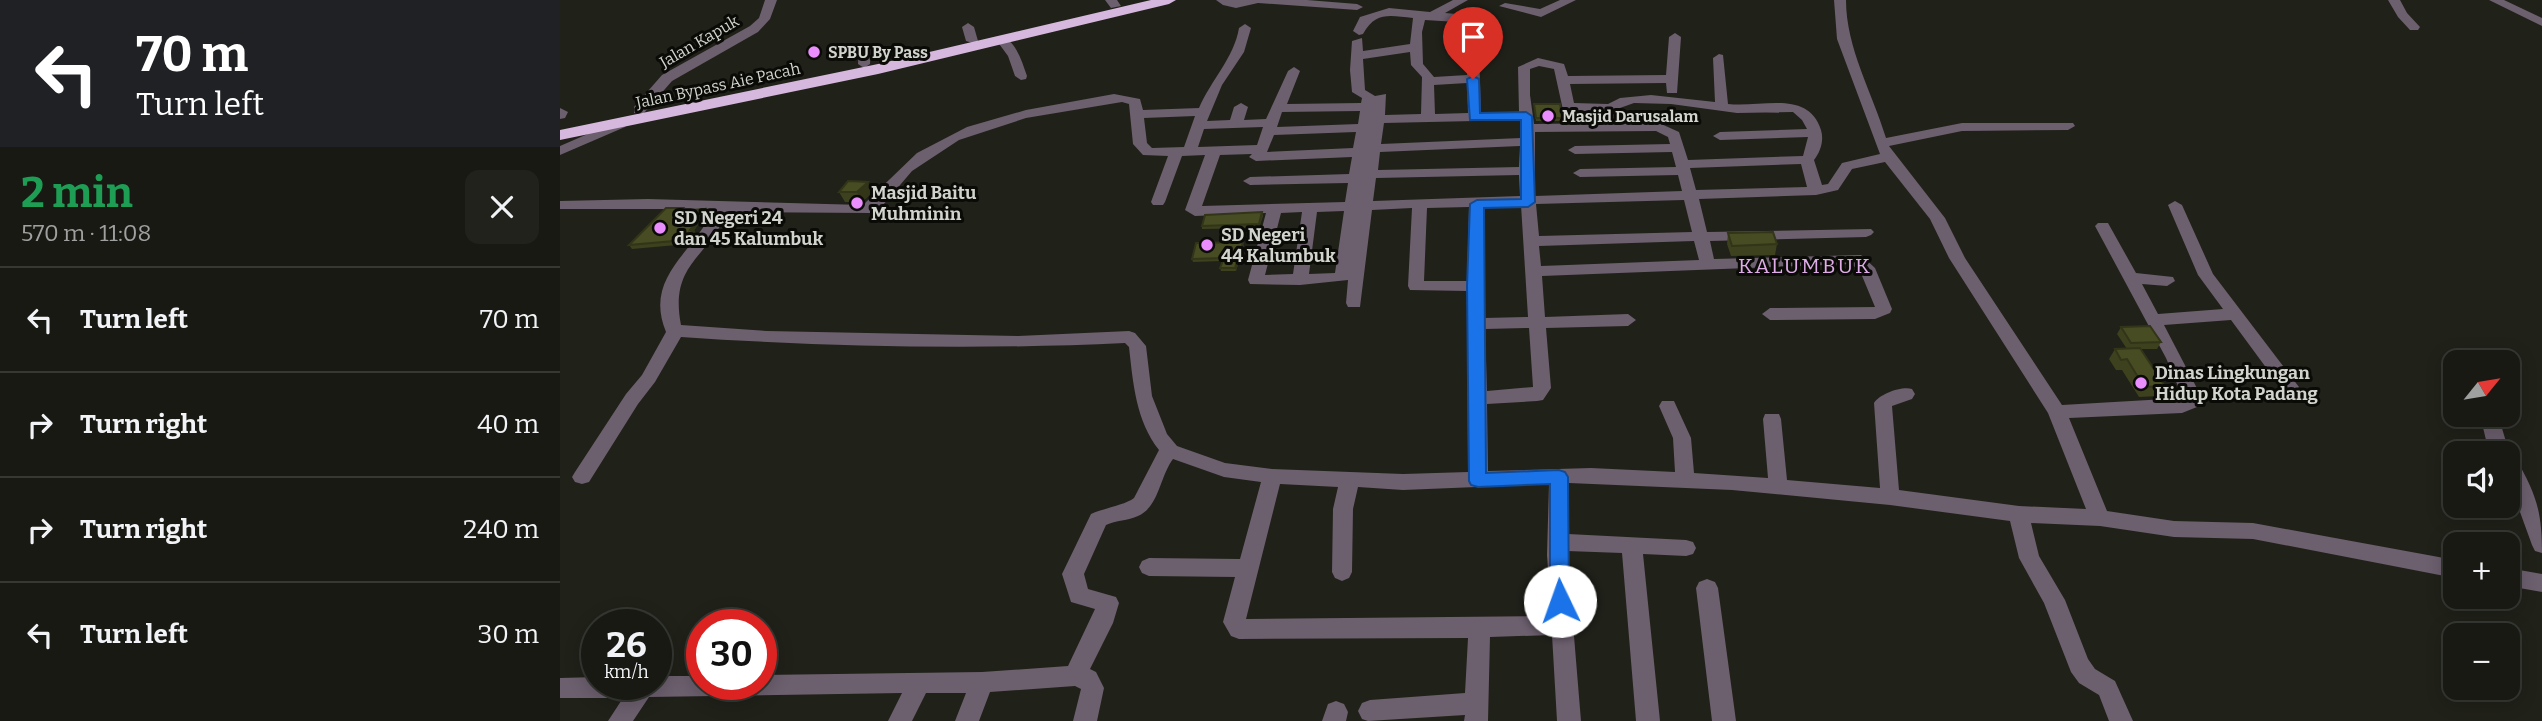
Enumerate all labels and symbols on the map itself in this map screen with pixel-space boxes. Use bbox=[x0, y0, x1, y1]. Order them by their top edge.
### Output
pin bbox=[1443, 7, 1503, 79]
street label: Jalan Kapuk bbox=[655, 11, 742, 72]
place label: SPBU By Pass bbox=[828, 43, 928, 62]
marker: SPBU By Pass bbox=[806, 44, 822, 60]
street label: Jalan Bypass Aie Pacah bbox=[633, 59, 802, 112]
place label: Masjid Darusalam bbox=[1562, 107, 1699, 126]
marker: Masjid Darusalam bbox=[1540, 108, 1556, 124]
place label: Masjid Baitu Muhminin bbox=[871, 182, 977, 225]
marker: Masjid Baitu Muhminin bbox=[849, 195, 865, 211]
place label: SD Negeri 24 dan 45 Kalumbuk bbox=[674, 207, 823, 250]
marker: SD Negeri 24 dan 45 Kalumbuk bbox=[652, 220, 668, 236]
place label: SD Negeri 44 Kalumbuk bbox=[1221, 224, 1336, 267]
marker: SD Negeri 44 Kalumbuk bbox=[1199, 237, 1215, 253]
district label: KALUMBUK bbox=[1738, 253, 1872, 279]
north arrow bbox=[2443, 350, 2520, 427]
place label: Dinas Lingkungan Hidup Kota Padang bbox=[2155, 362, 2318, 405]
marker: Dinas Lingkungan Hidup Kota Padang bbox=[2133, 375, 2149, 391]
position arrow bbox=[1523, 564, 1597, 638]
speed limit sign: 30 bbox=[686, 609, 777, 700]

